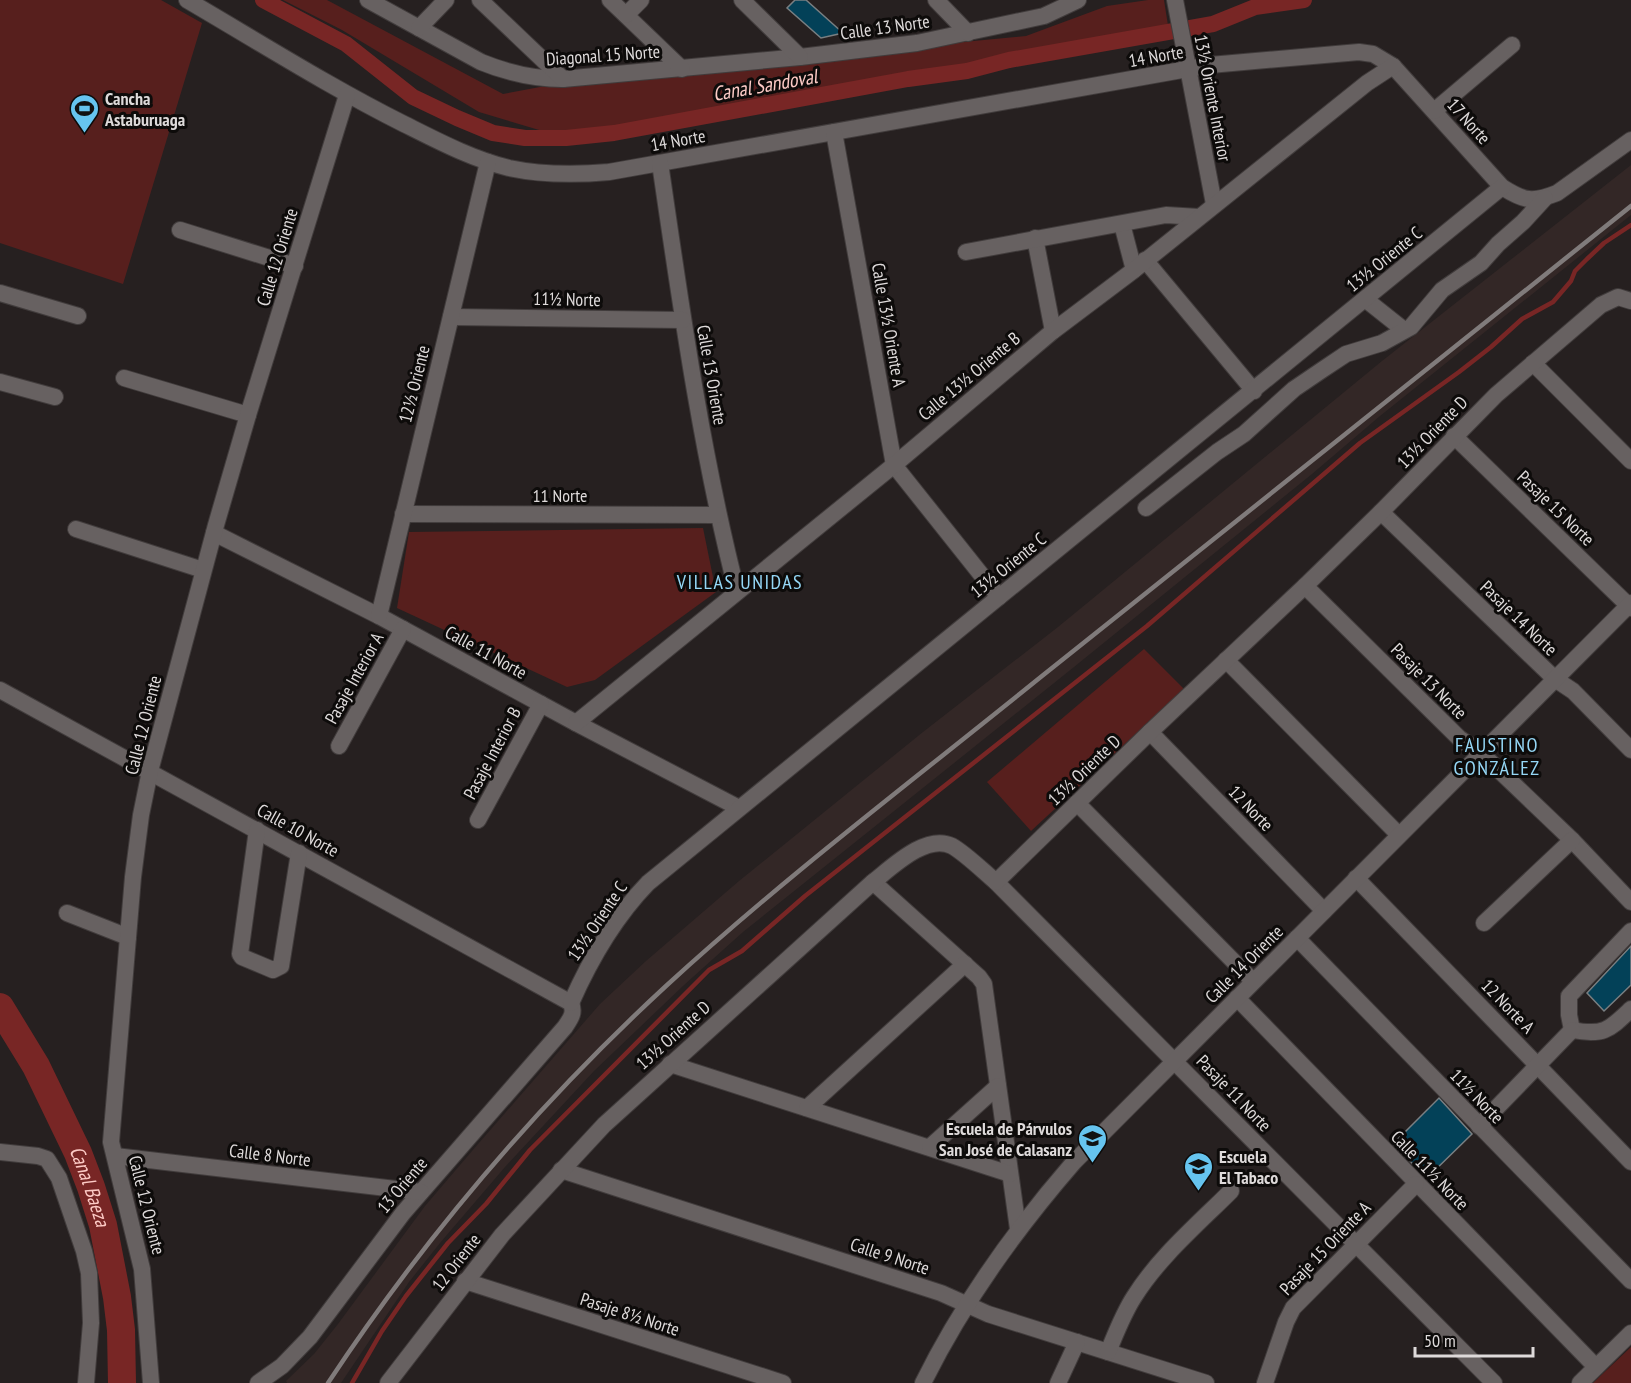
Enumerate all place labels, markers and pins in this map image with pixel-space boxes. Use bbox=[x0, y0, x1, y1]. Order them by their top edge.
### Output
place label: Cancha Astaburuaga bbox=[104, 87, 185, 131]
sports icon: Cancha Astaburuaga bbox=[68, 92, 100, 134]
place label: Escuela de Párvulos San José de Calasanz bbox=[939, 1117, 1072, 1161]
school or university icon: Escuela de Párvulos San José de Calasanz bbox=[1077, 1122, 1109, 1164]
place label: Escuela El Tabaco bbox=[1219, 1145, 1278, 1189]
school or university icon: Escuela El Tabaco bbox=[1182, 1150, 1214, 1192]

